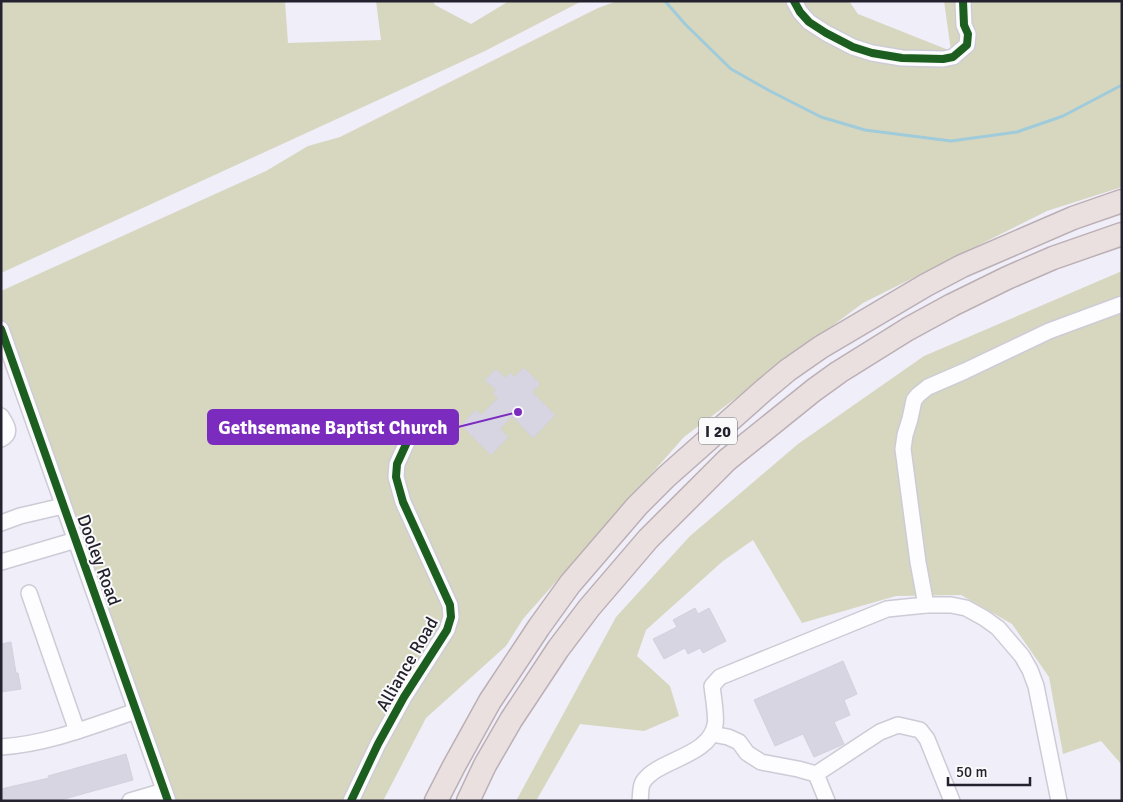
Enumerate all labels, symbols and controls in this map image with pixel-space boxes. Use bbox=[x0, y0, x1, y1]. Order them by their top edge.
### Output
callout: Gethsemane Baptist Church bbox=[208, 410, 458, 444]
text: Gethsemane Baptist Church bbox=[218, 416, 448, 440]
road number: I 20 bbox=[699, 418, 737, 444]
street label: Dooley Road bbox=[72, 512, 126, 608]
street label: Alliance Road bbox=[371, 613, 443, 715]
scale bar bbox=[948, 754, 1030, 786]
text: 50 m bbox=[956, 763, 987, 781]

